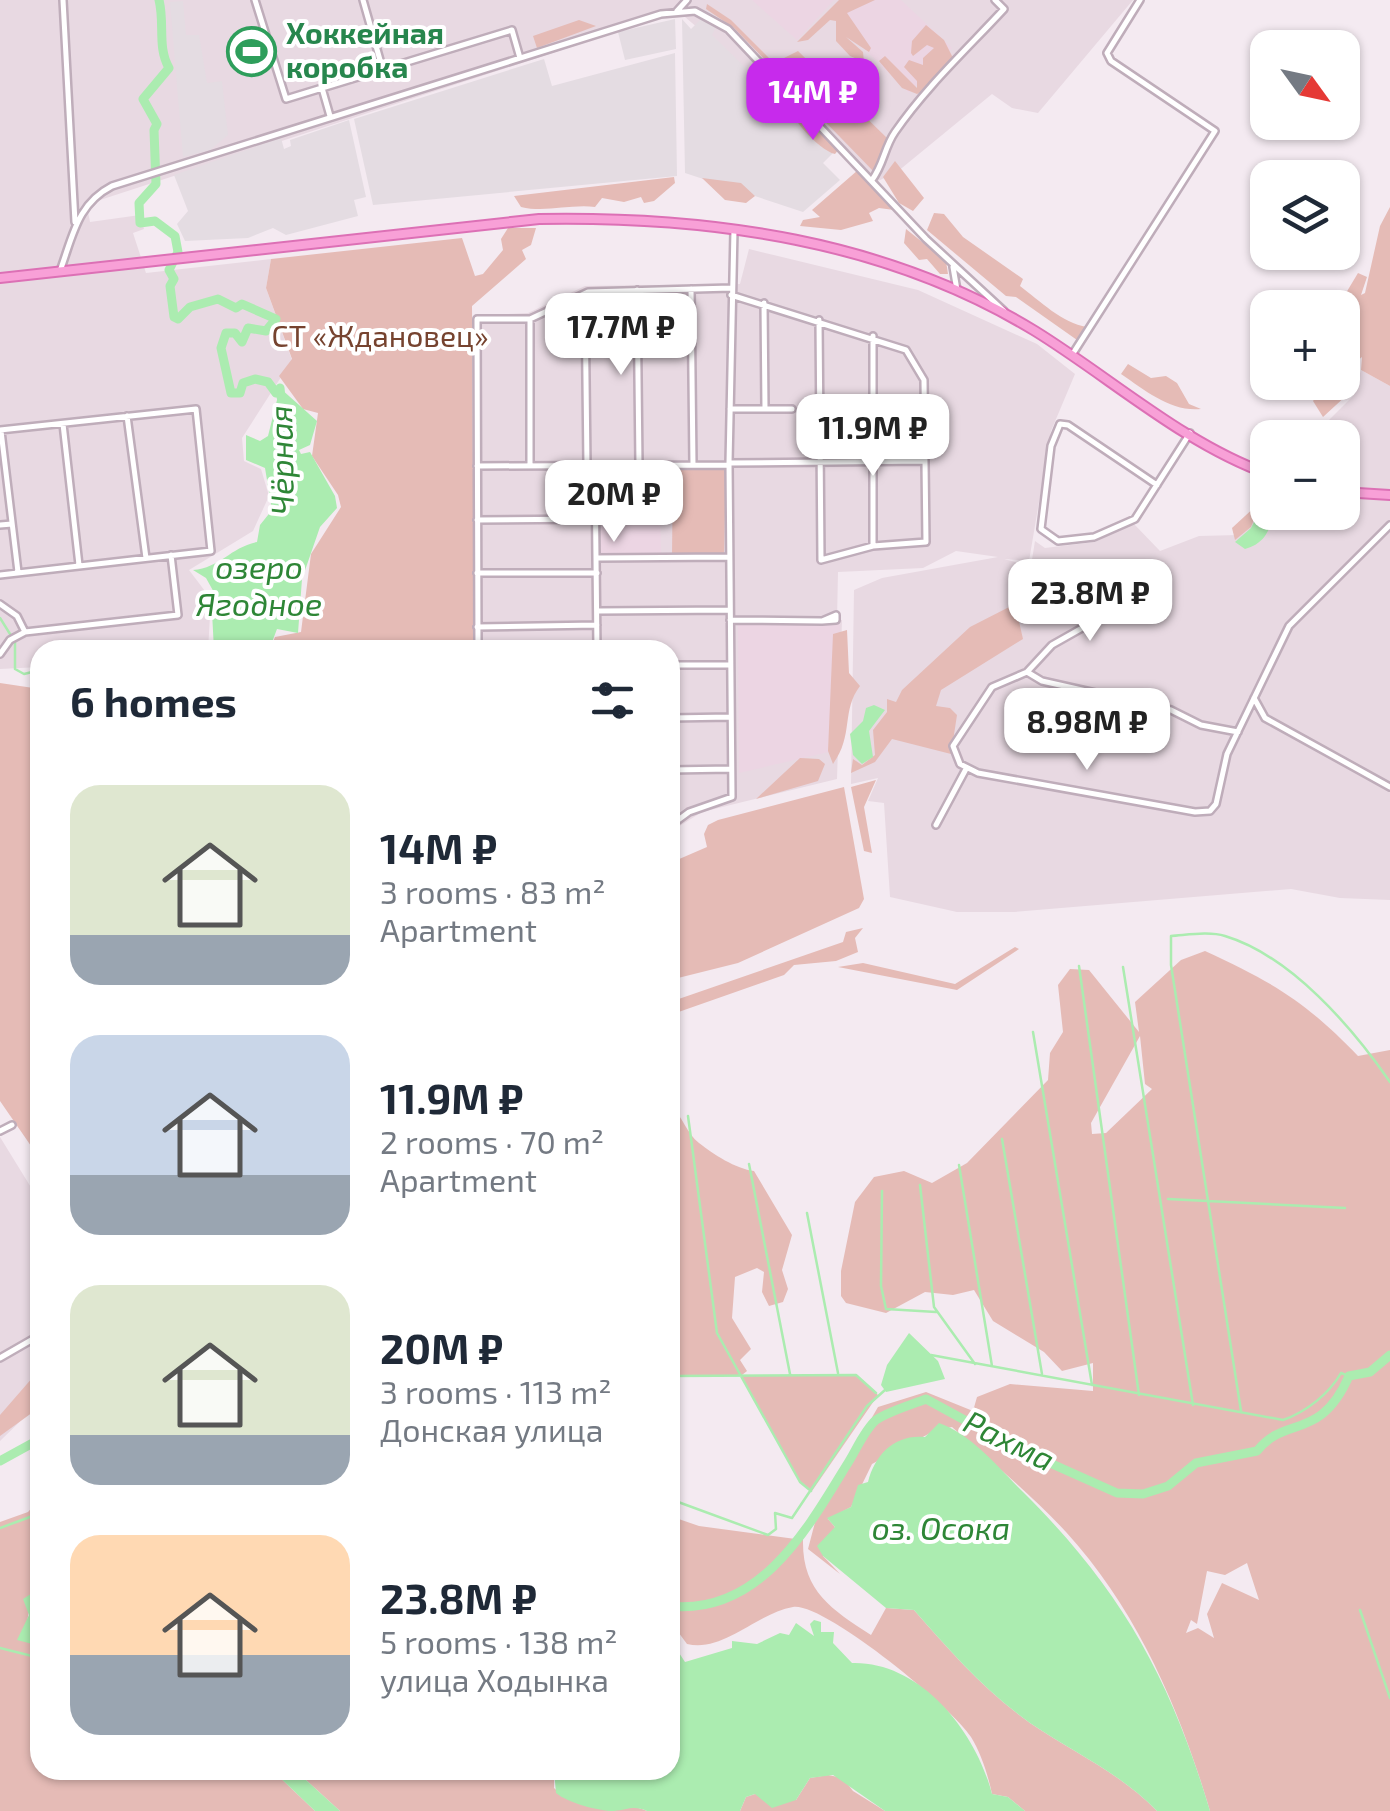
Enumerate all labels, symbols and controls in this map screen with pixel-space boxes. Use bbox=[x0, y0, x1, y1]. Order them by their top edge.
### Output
place label: Хоккейная коробка bbox=[286, 14, 444, 84]
sports icon: Хоккейная коробка bbox=[225, 25, 277, 77]
north arrow bbox=[1250, 30, 1360, 140]
map controls bbox=[1250, 30, 1360, 530]
pin: 14M ₽ bbox=[743, 58, 883, 143]
text: 14M ₽ bbox=[768, 71, 858, 109]
button: layers bbox=[1250, 160, 1360, 270]
button: + bbox=[1250, 290, 1360, 400]
pin: 17.7M ₽ bbox=[529, 293, 713, 378]
text: 17.7M ₽ bbox=[567, 306, 675, 344]
park label: СТ «Ждановец» bbox=[272, 317, 488, 353]
pin: 11.9M ₽ bbox=[781, 394, 965, 479]
water label: Чёрная bbox=[260, 405, 300, 515]
text: 11.9M ₽ bbox=[818, 407, 928, 445]
button: − bbox=[1250, 420, 1360, 530]
pin: 20M ₽ bbox=[544, 460, 684, 545]
text: 20M ₽ bbox=[567, 473, 661, 511]
water label: озеро Ягодное bbox=[196, 547, 322, 622]
pin: 23.8M ₽ bbox=[998, 559, 1182, 644]
text: 23.8M ₽ bbox=[1030, 572, 1150, 610]
icon: filters bbox=[585, 673, 640, 728]
text: 6 homes bbox=[70, 675, 237, 725]
pin: 8.98M ₽ bbox=[995, 688, 1179, 773]
text: 8.98M ₽ bbox=[1026, 701, 1148, 739]
text: 14M ₽ bbox=[380, 822, 497, 872]
icon: home bbox=[150, 825, 270, 945]
text: 3 rooms · 83 m² bbox=[380, 872, 605, 910]
text: Apartment bbox=[380, 910, 537, 948]
text: 11.9M ₽ bbox=[380, 1072, 524, 1122]
icon: home bbox=[150, 1075, 270, 1195]
text: 2 rooms · 70 m² bbox=[380, 1122, 604, 1160]
text: Apartment bbox=[380, 1160, 537, 1198]
text: 20M ₽ bbox=[380, 1322, 503, 1372]
icon: home bbox=[150, 1325, 270, 1445]
text: 3 rooms · 113 m² bbox=[380, 1372, 612, 1410]
water label: Рахма bbox=[958, 1401, 1061, 1477]
text: Донская улица bbox=[380, 1410, 604, 1448]
water label: оз. Осока bbox=[872, 1508, 1010, 1546]
text: 23.8M ₽ bbox=[380, 1572, 537, 1622]
icon: home bbox=[150, 1575, 270, 1695]
text: 5 rooms · 138 m² bbox=[380, 1622, 618, 1660]
text: улица Ходынка bbox=[380, 1660, 609, 1698]

